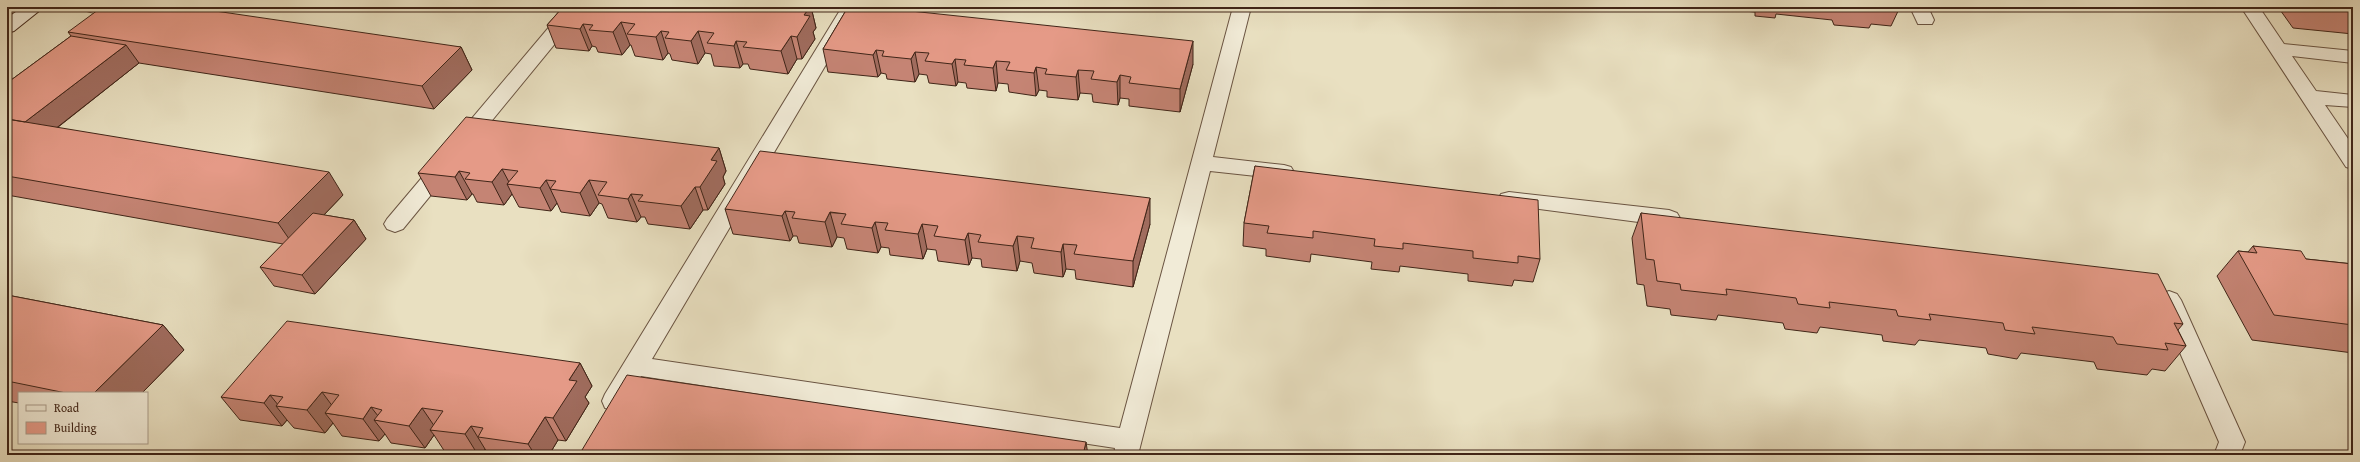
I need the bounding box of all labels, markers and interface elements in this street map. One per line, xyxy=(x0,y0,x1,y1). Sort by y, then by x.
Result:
legend xyxy=(18,392,148,444)
text: Road xyxy=(54,399,80,416)
text: Building xyxy=(54,419,97,436)

